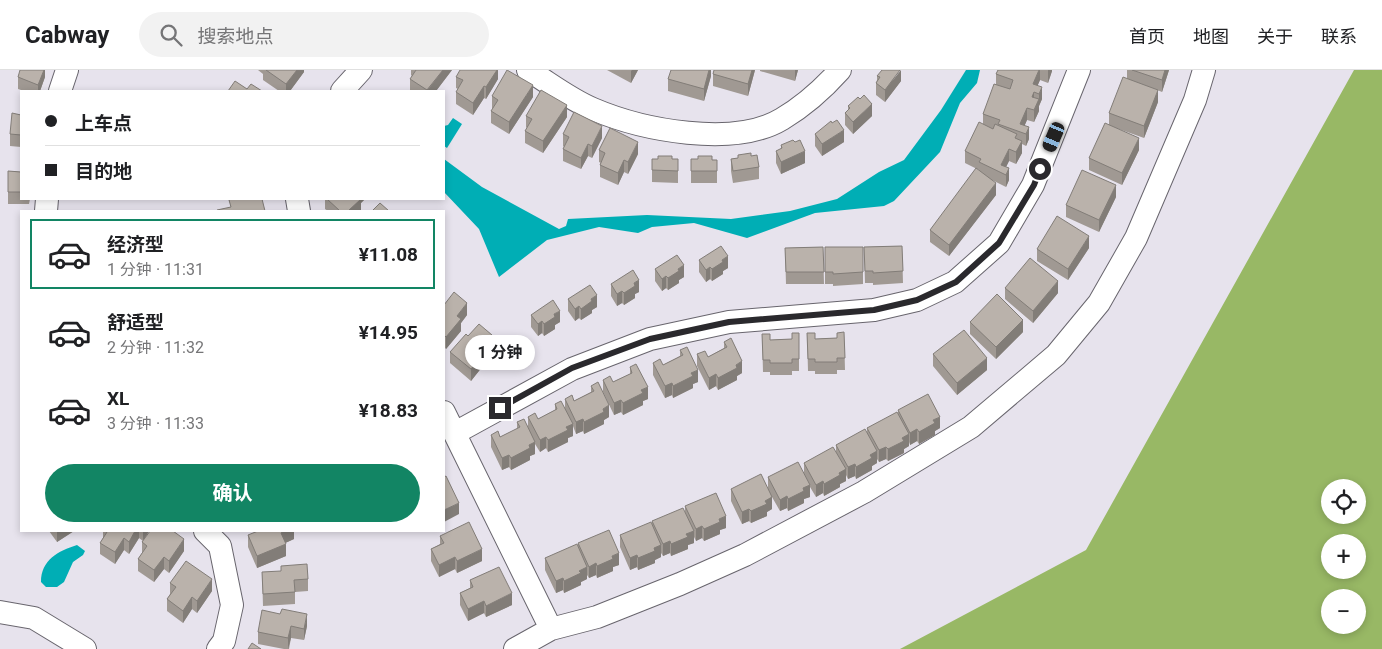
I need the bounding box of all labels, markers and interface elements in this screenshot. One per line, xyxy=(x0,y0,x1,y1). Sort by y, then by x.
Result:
search box xyxy=(139,12,489,57)
text: Cabway xyxy=(25,21,109,49)
icon: search xyxy=(157,21,185,49)
text: 搜索地点 xyxy=(197,25,273,48)
text: 首页 xyxy=(1129,26,1165,47)
text: 地图 xyxy=(1193,26,1229,47)
text: 关于 xyxy=(1257,26,1293,47)
text: 联系 xyxy=(1321,26,1357,47)
text: 上车点 xyxy=(75,112,132,135)
car xyxy=(1041,120,1066,154)
route start xyxy=(1029,158,1051,180)
text: 目的地 xyxy=(75,160,132,183)
icon: car xyxy=(47,232,92,277)
text: 经济型 xyxy=(107,233,164,256)
text: ¥11.08 xyxy=(359,243,418,266)
text: 1 分钟 · 11:31 xyxy=(107,260,204,279)
icon: car xyxy=(47,310,92,355)
text: 舒适型 xyxy=(107,311,164,334)
text: ¥14.95 xyxy=(359,321,418,344)
callout: 1 分钟 xyxy=(465,336,535,370)
text: 2 分钟 · 11:32 xyxy=(107,338,204,357)
text: 1 分钟 xyxy=(477,343,523,362)
text: XL xyxy=(107,387,129,410)
icon: car xyxy=(47,388,92,433)
route end xyxy=(489,397,511,419)
text: ¥18.83 xyxy=(359,399,418,422)
text: 3 分钟 · 11:33 xyxy=(107,414,204,433)
button: 确认 xyxy=(45,464,420,522)
map controls xyxy=(1321,479,1366,634)
button: locate xyxy=(1321,479,1366,524)
button: + xyxy=(1321,534,1366,579)
button: − xyxy=(1321,589,1366,634)

